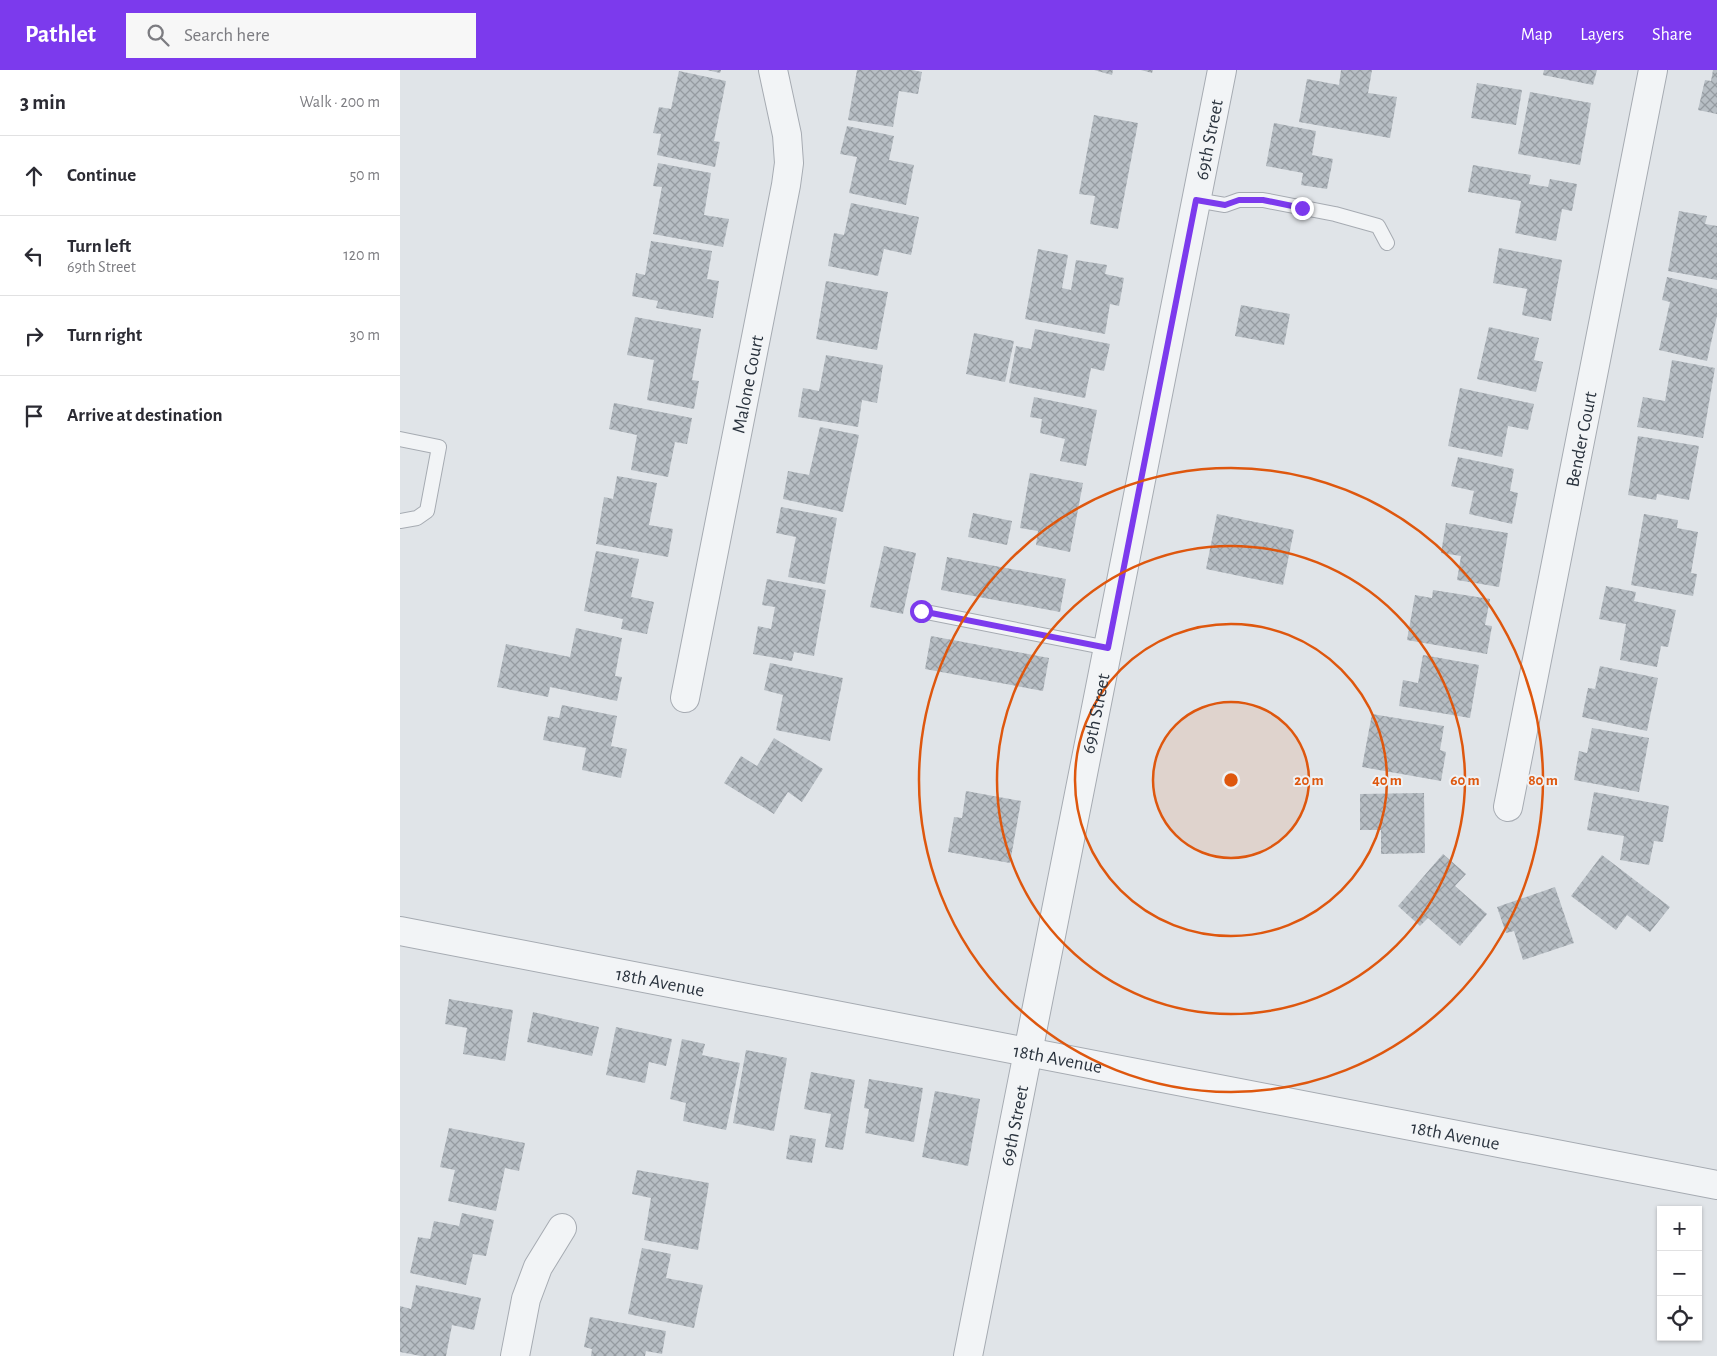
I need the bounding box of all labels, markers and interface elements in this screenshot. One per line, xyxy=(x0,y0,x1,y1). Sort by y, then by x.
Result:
search box xyxy=(126,13,476,58)
icon: search xyxy=(144,21,172,49)
text: Pathlet xyxy=(25,23,96,47)
text: Search here xyxy=(184,26,270,45)
text: Map xyxy=(1521,26,1552,44)
text: Layers xyxy=(1580,26,1624,44)
text: Share xyxy=(1652,26,1692,44)
text: 3 min xyxy=(20,92,66,113)
text: Walk · 200 m xyxy=(299,94,380,110)
street label: 69th Street xyxy=(1193,98,1227,182)
icon: ahead xyxy=(20,162,48,190)
text: Continue xyxy=(67,166,136,185)
text: 50 m xyxy=(349,167,380,183)
route end xyxy=(1291,197,1314,220)
text: Turn left xyxy=(67,237,131,256)
icon: left xyxy=(20,242,48,270)
text: 120 m xyxy=(343,247,380,263)
text: 69th Street xyxy=(67,259,136,275)
icon: right xyxy=(20,322,48,350)
text: Turn right xyxy=(67,326,142,345)
text: 30 m xyxy=(350,327,380,343)
street label: Malone Court xyxy=(729,334,767,435)
street label: Bender Court xyxy=(1563,390,1601,489)
icon: arrive xyxy=(20,402,48,430)
text: Arrive at destination xyxy=(67,406,223,425)
route start xyxy=(910,600,933,623)
street label: 69th Street xyxy=(1079,672,1114,756)
centre of rings xyxy=(1222,771,1240,789)
text: 20 m xyxy=(1294,773,1324,788)
text: 40 m xyxy=(1372,773,1402,788)
text: 60 m xyxy=(1450,773,1480,788)
text: 80 m xyxy=(1528,773,1558,788)
street label: 18th Avenue xyxy=(614,965,706,1001)
street label: 18th Avenue xyxy=(1012,1041,1104,1077)
street label: 69th Street xyxy=(998,1084,1032,1168)
street label: 18th Avenue xyxy=(1409,1118,1501,1154)
map controls xyxy=(1657,1206,1702,1341)
button: + xyxy=(1657,1206,1702,1251)
button: − xyxy=(1657,1251,1702,1296)
button: locate xyxy=(1657,1296,1702,1341)

